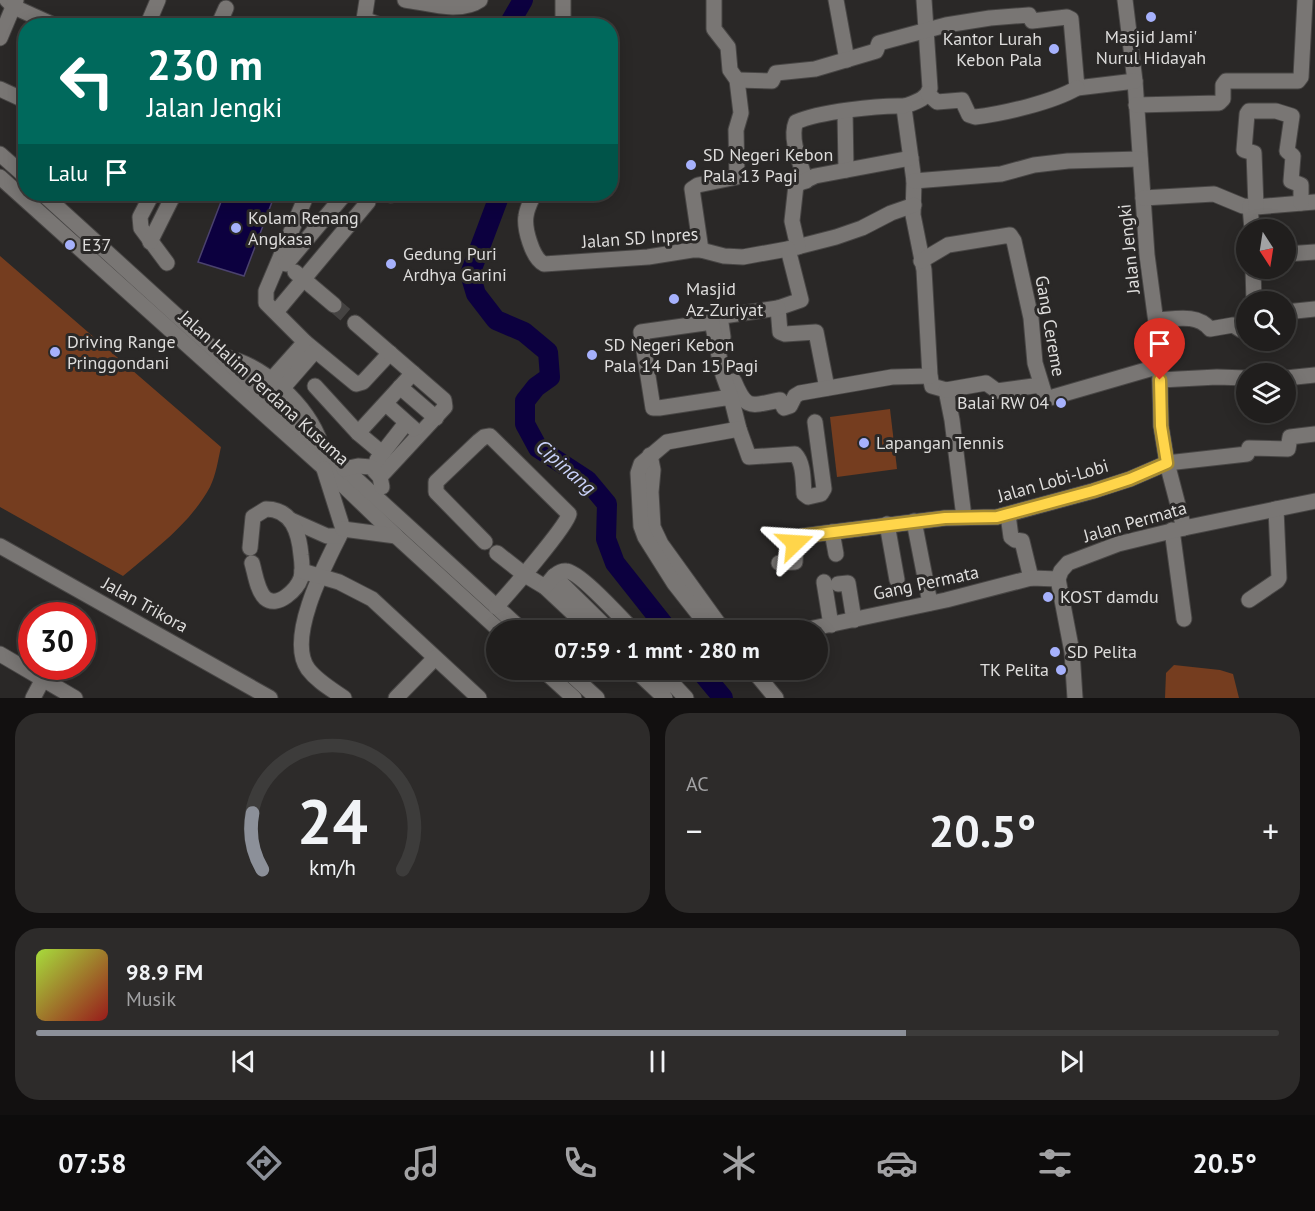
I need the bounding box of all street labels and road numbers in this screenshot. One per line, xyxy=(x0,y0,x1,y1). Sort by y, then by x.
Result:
street label: Jalan Jengki xyxy=(1112,203,1145,296)
street label: Jalan SD Inpres xyxy=(580,222,699,253)
street label: Gang Cereme xyxy=(1030,274,1071,378)
street label: Jalan Halim Perdana Kusuma xyxy=(174,304,354,470)
street label: Jalan Lobi-Lobi xyxy=(994,454,1111,508)
street label: Jalan Permata xyxy=(1080,496,1189,547)
street label: Gang Permata xyxy=(871,560,981,605)
street label: Jalan Trikora xyxy=(97,571,192,638)

